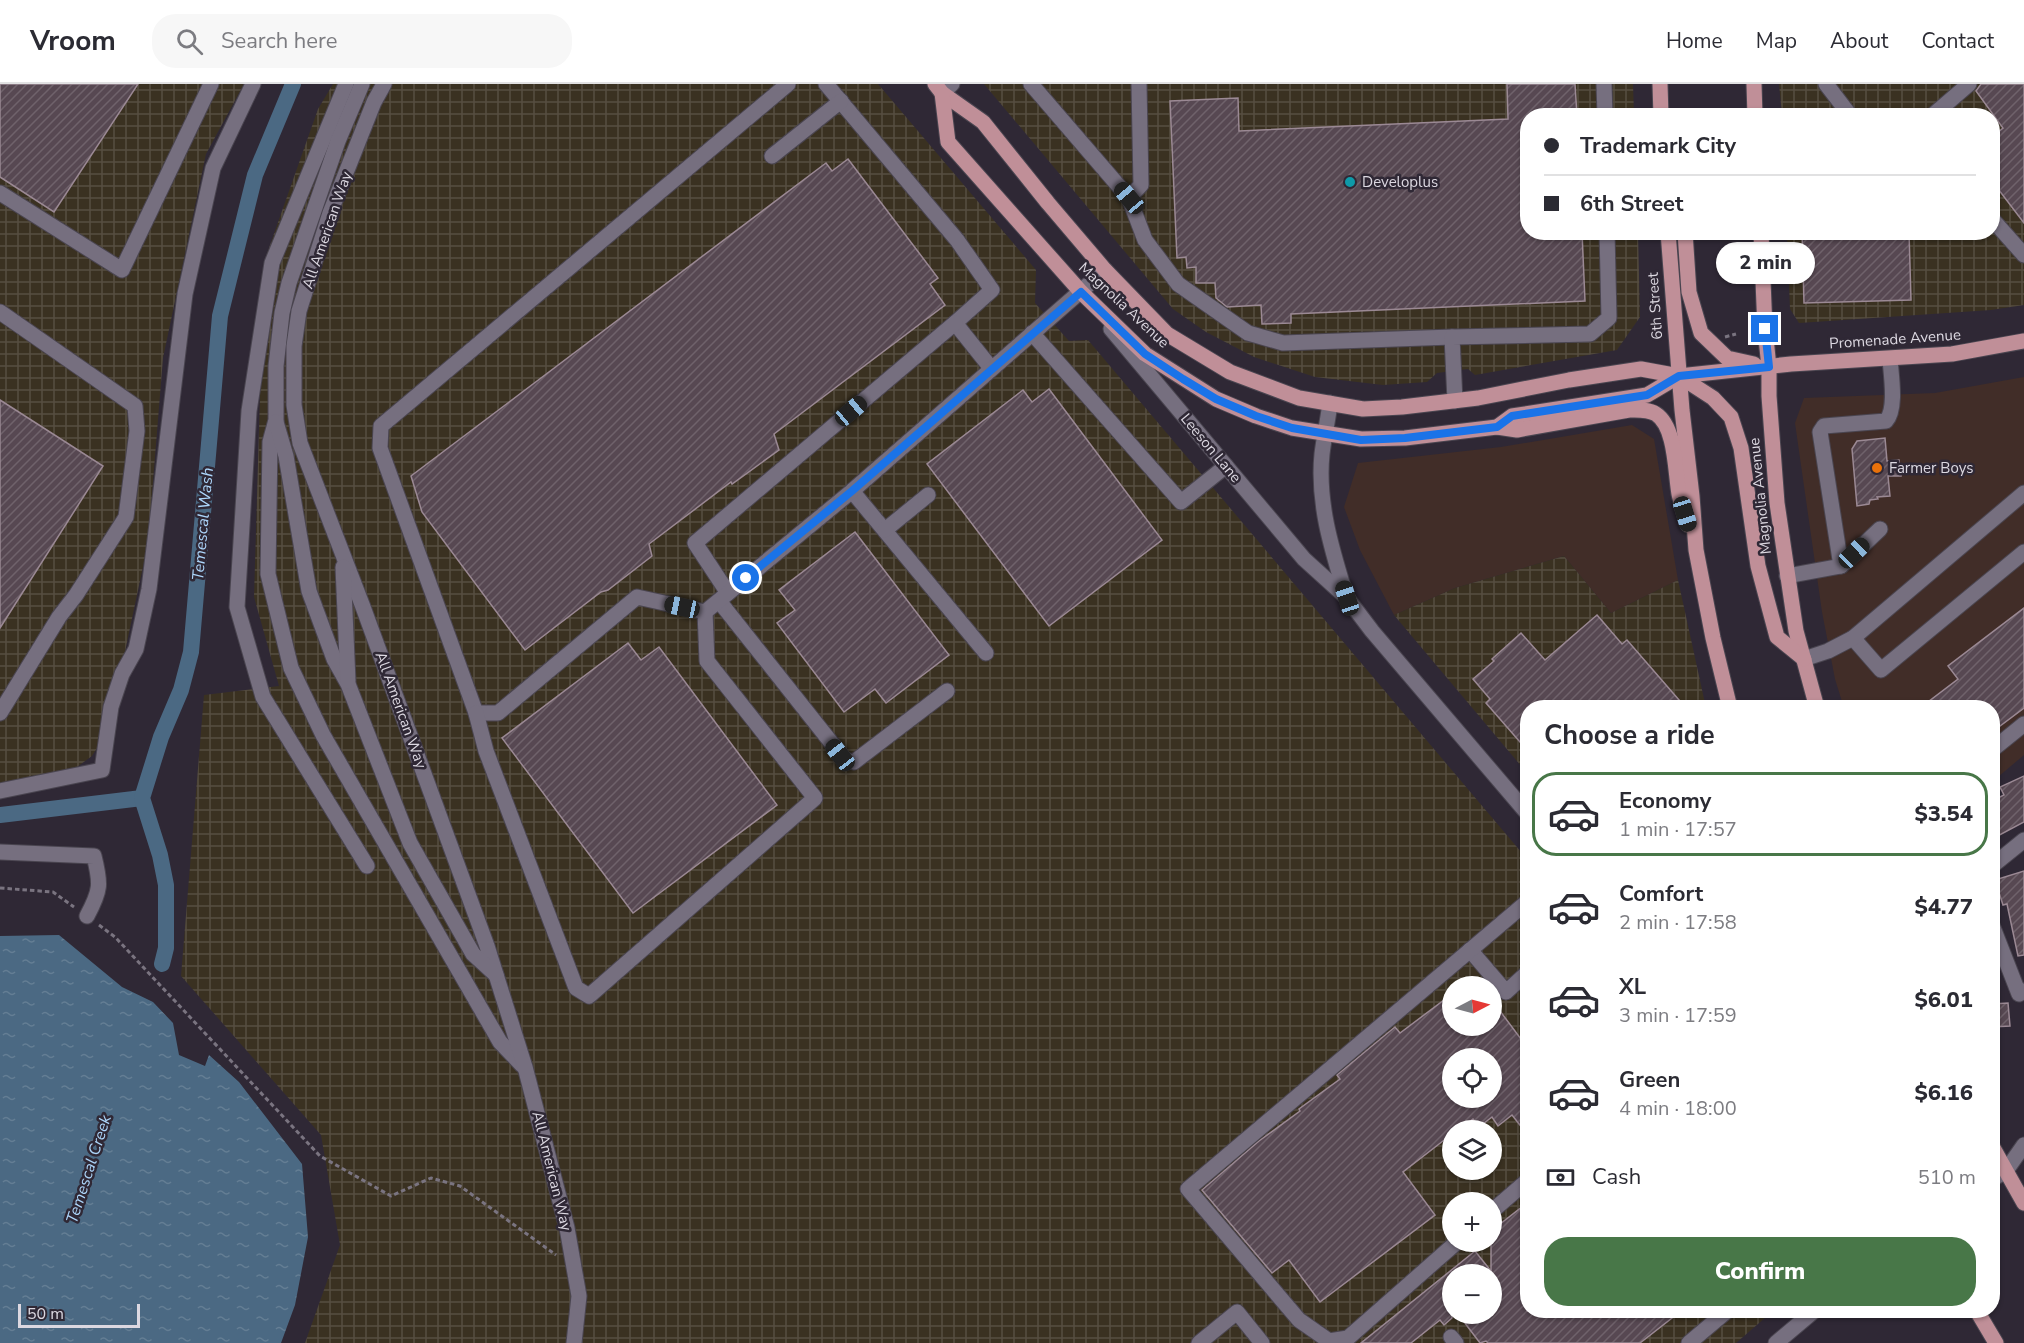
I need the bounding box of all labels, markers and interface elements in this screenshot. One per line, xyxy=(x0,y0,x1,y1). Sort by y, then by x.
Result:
search box xyxy=(152,14,572,68)
text: Vroom xyxy=(30,22,116,60)
icon: search xyxy=(173,25,206,58)
text: Search here xyxy=(221,26,338,56)
text: Home xyxy=(1666,27,1723,55)
text: Map xyxy=(1756,27,1797,55)
text: About xyxy=(1830,27,1888,55)
text: Contact xyxy=(1921,27,1994,55)
text: Trademark City xyxy=(1580,131,1736,161)
street label: All American Way xyxy=(298,168,357,291)
place label: Developlus xyxy=(1362,172,1438,192)
marker: Developlus xyxy=(1343,175,1357,189)
car xyxy=(1111,178,1147,218)
text: 6th Street xyxy=(1580,189,1683,219)
callout: 2 min xyxy=(1716,242,1814,284)
text: 2 min xyxy=(1739,249,1792,276)
street label: Magnolia Avenue xyxy=(1074,258,1174,352)
street label: 6th Street xyxy=(1643,271,1667,340)
route end xyxy=(1751,315,1778,342)
street label: Promenade Avenue xyxy=(1829,324,1961,354)
car xyxy=(831,393,871,429)
street label: Leeson Lane xyxy=(1176,409,1246,487)
street label: Magnolia Avenue xyxy=(1744,437,1776,555)
place label: Farmer Boys xyxy=(1889,458,1973,478)
marker: Farmer Boys xyxy=(1870,461,1884,475)
water label: Temescal Wash xyxy=(187,467,219,582)
car xyxy=(1671,494,1699,534)
car xyxy=(1835,534,1873,572)
route start xyxy=(732,564,759,591)
car xyxy=(1333,578,1361,618)
car xyxy=(663,594,701,620)
street label: All American Way xyxy=(371,649,431,771)
text: Choose a ride xyxy=(1544,717,1715,754)
car xyxy=(822,735,858,775)
text: Economy xyxy=(1619,786,1711,816)
icon: car xyxy=(1547,787,1601,841)
text: $3.54 xyxy=(1914,799,1973,829)
text: 1 min · 17:57 xyxy=(1619,816,1737,843)
text: Comfort xyxy=(1619,879,1703,909)
icon: car xyxy=(1547,880,1601,934)
text: $4.77 xyxy=(1914,892,1973,922)
text: 2 min · 17:58 xyxy=(1619,909,1737,936)
text: XL xyxy=(1619,972,1646,1002)
icon: car xyxy=(1547,973,1601,1027)
north arrow xyxy=(1442,976,1502,1036)
map controls xyxy=(1442,976,1502,1324)
text: $6.01 xyxy=(1914,985,1973,1015)
text: 3 min · 17:59 xyxy=(1619,1002,1737,1029)
button: locate xyxy=(1442,1048,1502,1108)
text: Green xyxy=(1619,1065,1680,1095)
icon: car xyxy=(1547,1066,1601,1120)
text: $6.16 xyxy=(1914,1078,1973,1108)
text: 4 min · 18:00 xyxy=(1619,1095,1737,1122)
street label: All American Way xyxy=(527,1109,577,1233)
water label: Temescal Creek xyxy=(61,1111,117,1226)
button: layers xyxy=(1442,1120,1502,1180)
icon: cash xyxy=(1544,1161,1577,1194)
text: Cash xyxy=(1592,1162,1641,1192)
text: 510 m xyxy=(1918,1164,1976,1191)
button: + xyxy=(1442,1192,1502,1252)
button: Confirm xyxy=(1544,1237,1976,1306)
button: − xyxy=(1442,1264,1502,1324)
scale bar xyxy=(18,1301,140,1328)
text: 50 m xyxy=(27,1303,64,1325)

